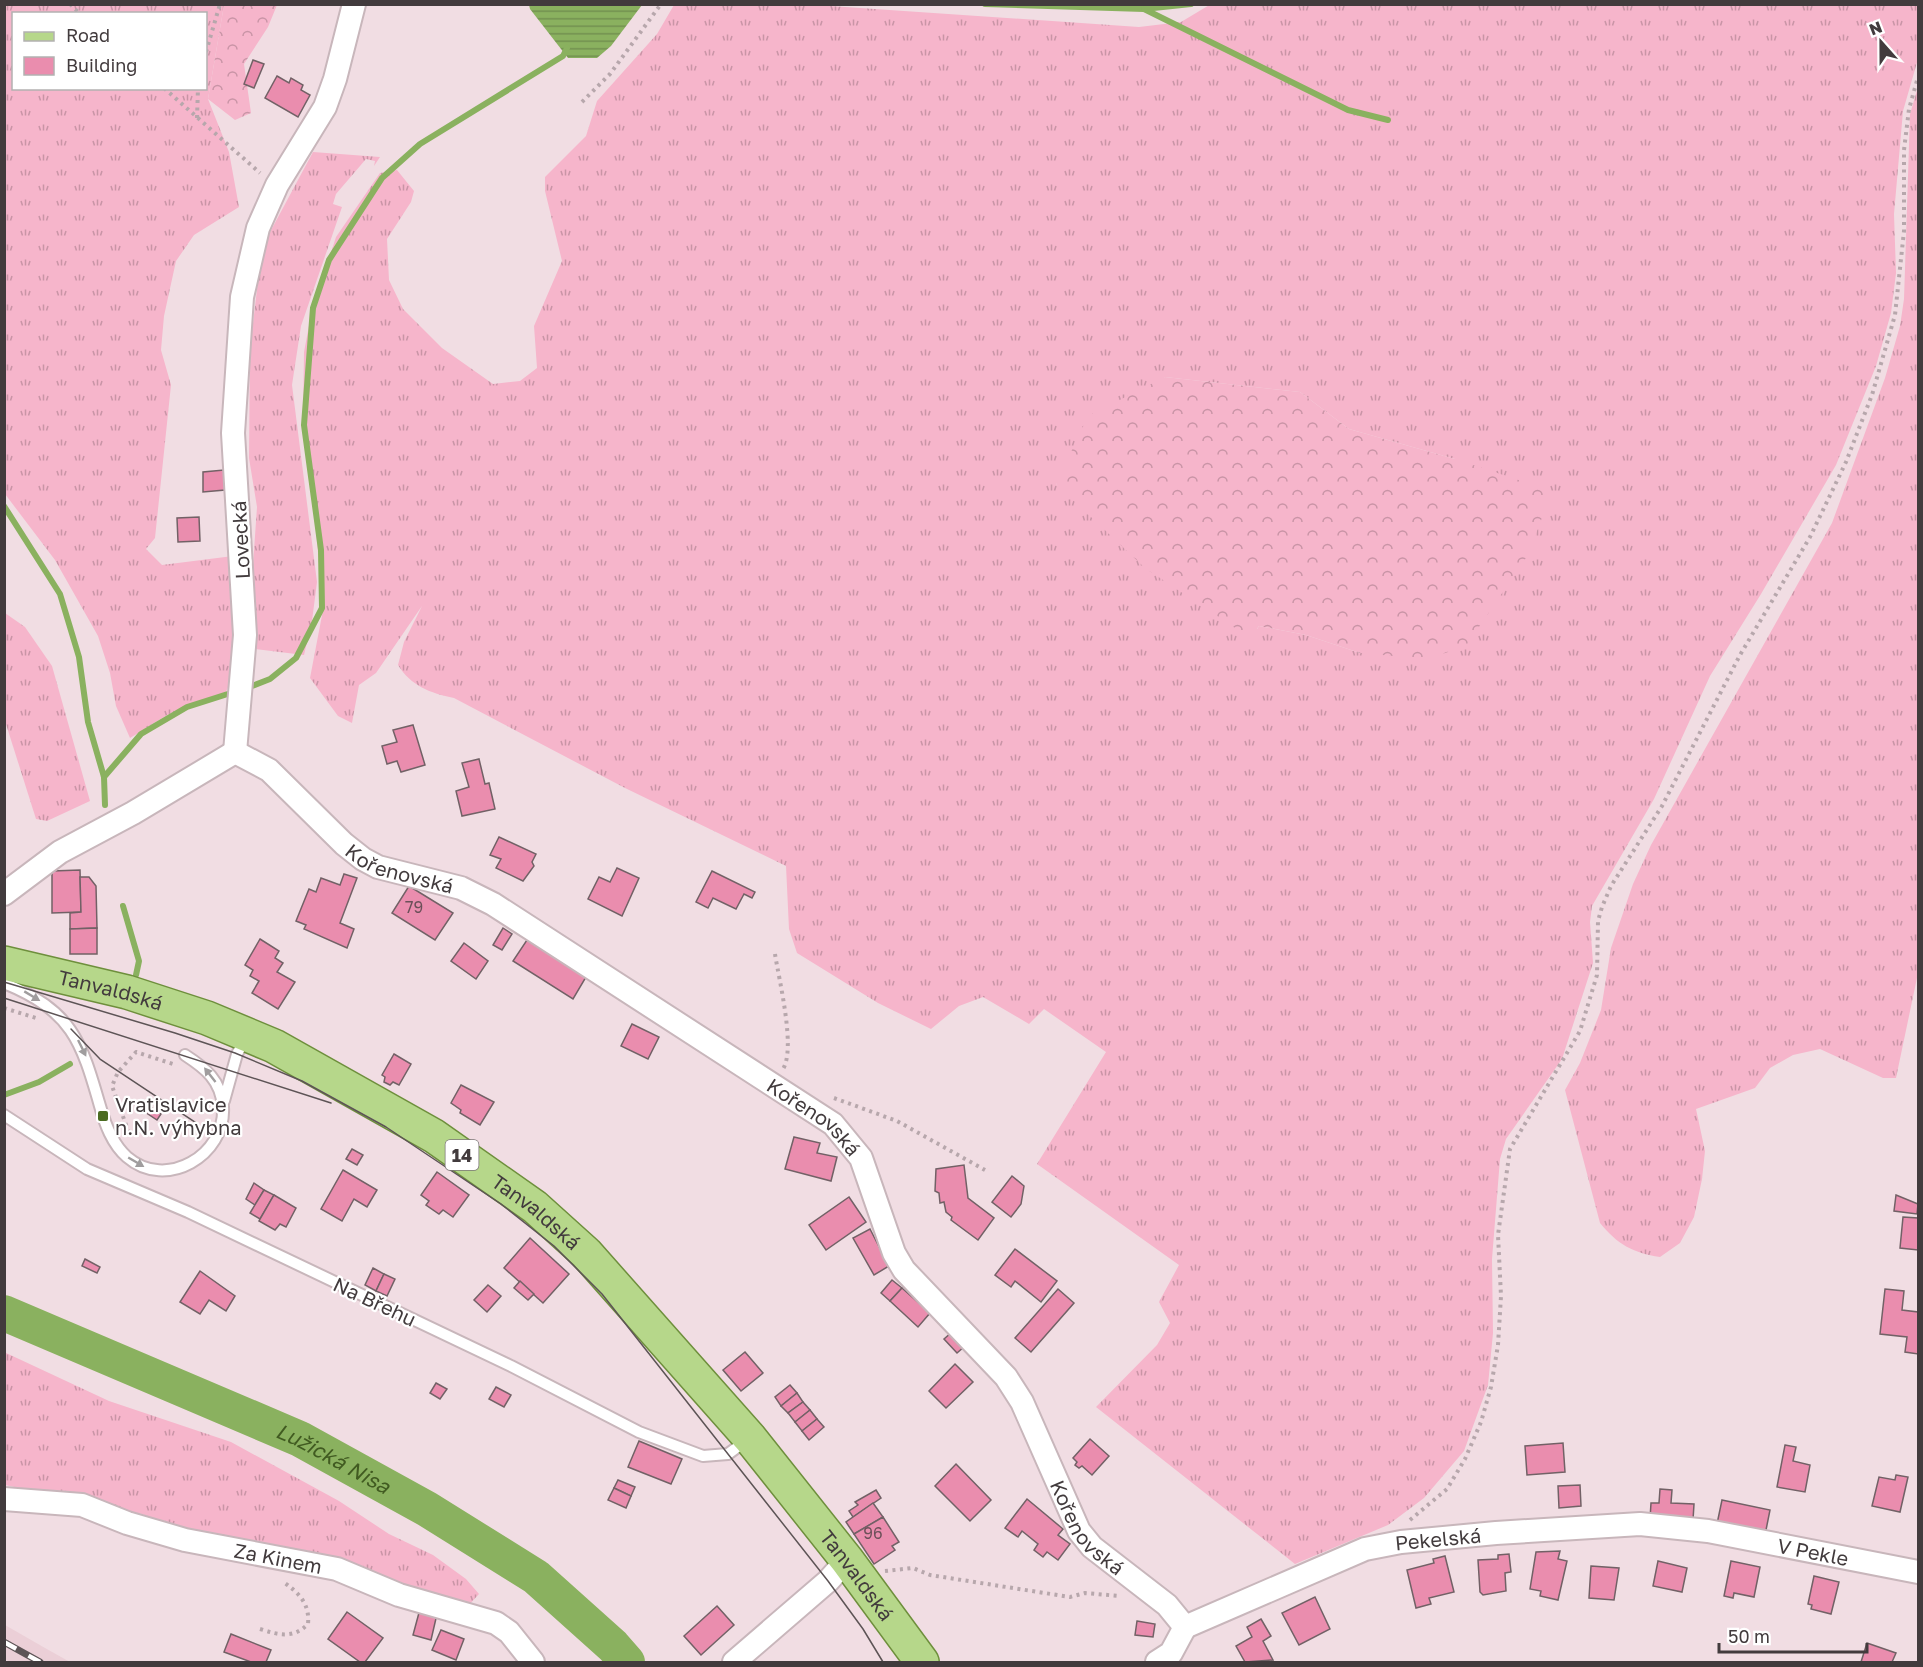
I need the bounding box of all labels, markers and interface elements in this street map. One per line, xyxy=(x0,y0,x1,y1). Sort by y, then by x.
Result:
legend xyxy=(12,12,207,90)
north arrow xyxy=(1851,12,1911,72)
text: N xyxy=(1866,16,1885,40)
text: Road xyxy=(66,24,110,46)
text: Building xyxy=(66,54,137,76)
street label: Lovecká xyxy=(226,500,254,580)
street label: Kořenovská xyxy=(341,838,456,898)
house number: 79 xyxy=(405,897,423,917)
street label: Tanvaldská xyxy=(56,964,166,1015)
one-way arrow xyxy=(24,991,41,1001)
one-way arrow xyxy=(77,1040,86,1057)
one-way arrow xyxy=(204,1067,216,1083)
street label: Kořenovská xyxy=(763,1073,866,1160)
place label: Vratislavice n.N. výhybna xyxy=(115,1092,242,1139)
marker: Vratislavice n.N. výhybna xyxy=(96,1109,110,1123)
road number: 14 xyxy=(446,1140,478,1170)
one-way arrow xyxy=(128,1157,145,1167)
street label: Tanvaldská xyxy=(487,1169,586,1254)
street label: Na Břehu xyxy=(330,1271,420,1331)
water label: Lužická Nisa xyxy=(272,1417,396,1500)
street label: Kořenovská xyxy=(1046,1476,1129,1579)
street label: Pekelská xyxy=(1394,1522,1482,1555)
house number: 96 xyxy=(863,1523,883,1543)
street label: Tanvaldská xyxy=(815,1525,899,1625)
street label: V Pekle xyxy=(1775,1533,1851,1570)
street label: Za Kinem xyxy=(232,1538,324,1578)
scale bar xyxy=(1719,1616,1868,1654)
text: 50 m xyxy=(1728,1625,1770,1647)

